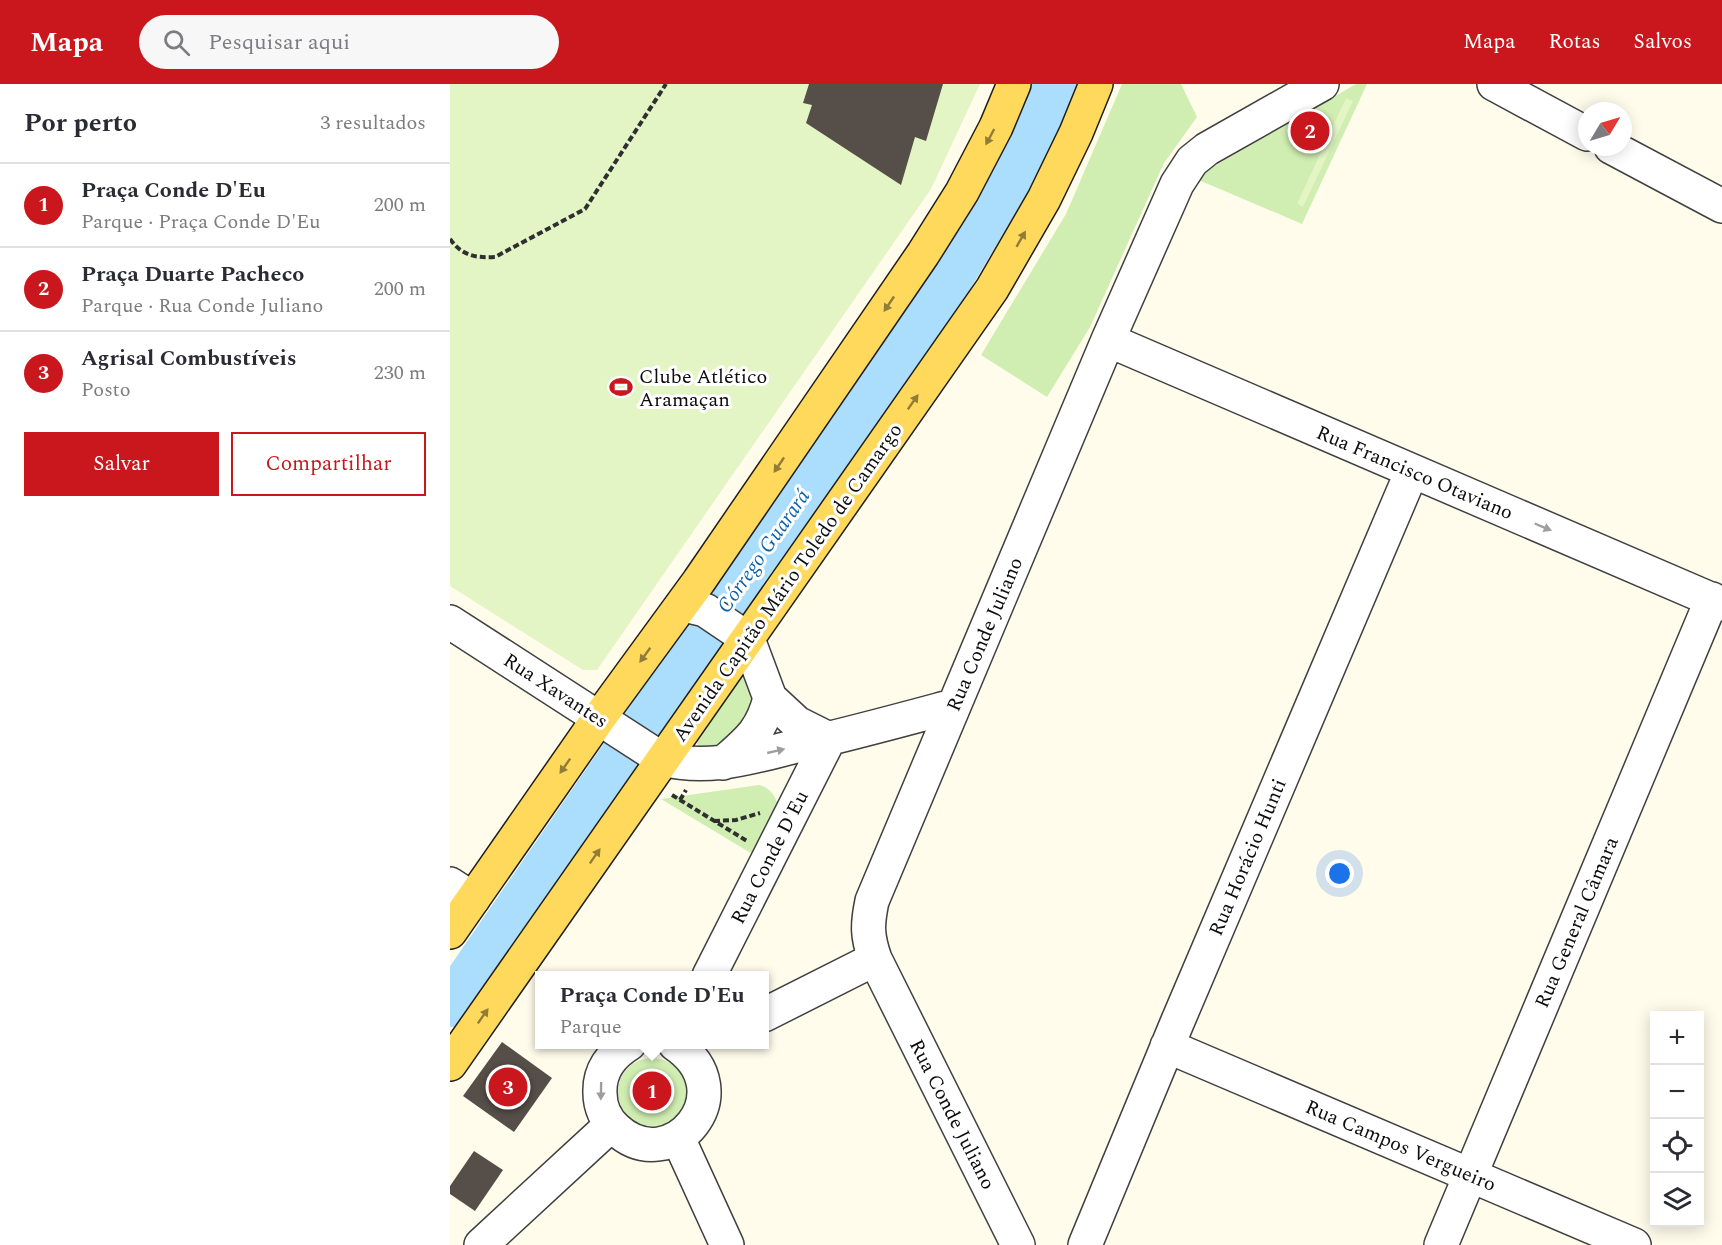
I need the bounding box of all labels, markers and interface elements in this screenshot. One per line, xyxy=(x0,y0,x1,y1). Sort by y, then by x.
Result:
search box xyxy=(139,15,559,69)
text: Mapa xyxy=(30,21,103,64)
icon: search xyxy=(160,26,193,59)
text: Pesquisar aqui xyxy=(208,26,350,59)
text: Mapa xyxy=(1463,26,1516,58)
text: Rotas xyxy=(1549,26,1601,58)
text: Salvos xyxy=(1634,26,1692,58)
north arrow xyxy=(1578,102,1632,156)
text: Por perto xyxy=(24,103,137,143)
text: 3 resultados xyxy=(320,108,426,138)
pin: 2 xyxy=(1290,108,1330,154)
one-way arrow xyxy=(986,129,995,146)
text: Praça Conde D'Eu xyxy=(81,174,266,207)
text: 1 xyxy=(38,190,49,220)
text: 200 m xyxy=(374,190,426,220)
text: Parque · Praça Conde D'Eu xyxy=(81,207,321,237)
one-way arrow xyxy=(1015,231,1026,247)
text: Praça Duarte Pacheco xyxy=(81,258,304,291)
text: 2 xyxy=(38,274,49,304)
text: 200 m xyxy=(374,274,426,304)
text: Parque · Rua Conde Juliano xyxy=(81,291,323,321)
one-way arrow xyxy=(883,295,895,311)
text: Agrisal Combustíveis xyxy=(81,342,297,375)
text: 3 xyxy=(38,358,49,388)
text: 230 m xyxy=(374,358,426,388)
place label: Clube Atlético Aramaçan xyxy=(639,362,767,415)
sports icon: Clube Atlético Aramaçan xyxy=(608,374,634,400)
text: Posto xyxy=(81,375,130,405)
one-way arrow xyxy=(907,394,918,410)
street label: Avenida Capitão Mário Toledo de Camargo xyxy=(666,417,910,748)
street label: Rua Francisco Otaviano xyxy=(1311,418,1518,528)
button: Salvar xyxy=(24,432,219,496)
button: Compartilhar xyxy=(231,432,426,496)
one-way arrow xyxy=(773,456,785,472)
water label: Córrego Guarará xyxy=(709,483,819,620)
one-way arrow xyxy=(1534,522,1552,532)
street label: Rua Conde Juliano xyxy=(939,552,1031,716)
street label: Rua Xavantes xyxy=(497,646,614,736)
one-way arrow xyxy=(639,647,651,663)
one-way arrow xyxy=(766,746,785,756)
one-way arrow xyxy=(559,757,571,773)
street label: Rua Horácio Hunti xyxy=(1201,774,1295,941)
street label: Rua Conde D'Eu xyxy=(723,785,817,930)
street label: Rua General Câmara xyxy=(1527,832,1627,1013)
one-way arrow xyxy=(589,848,600,864)
your location xyxy=(1325,859,1354,888)
popup xyxy=(535,971,769,1049)
text: Praça Conde D'Eu xyxy=(560,979,744,1012)
one-way arrow xyxy=(477,1008,488,1024)
map controls xyxy=(1650,1011,1704,1227)
button: + xyxy=(1650,1011,1704,1065)
text: Parque xyxy=(560,1012,622,1042)
street label: Rua Conde Juliano xyxy=(901,1034,1003,1195)
pin: 3 xyxy=(488,1064,528,1110)
button: − xyxy=(1650,1065,1704,1119)
pin: 1 xyxy=(632,1068,672,1114)
one-way arrow xyxy=(596,1082,605,1101)
street label: Rua Campos Vergueiro xyxy=(1300,1092,1501,1200)
button: locate xyxy=(1650,1119,1704,1173)
button: layers xyxy=(1650,1173,1704,1227)

